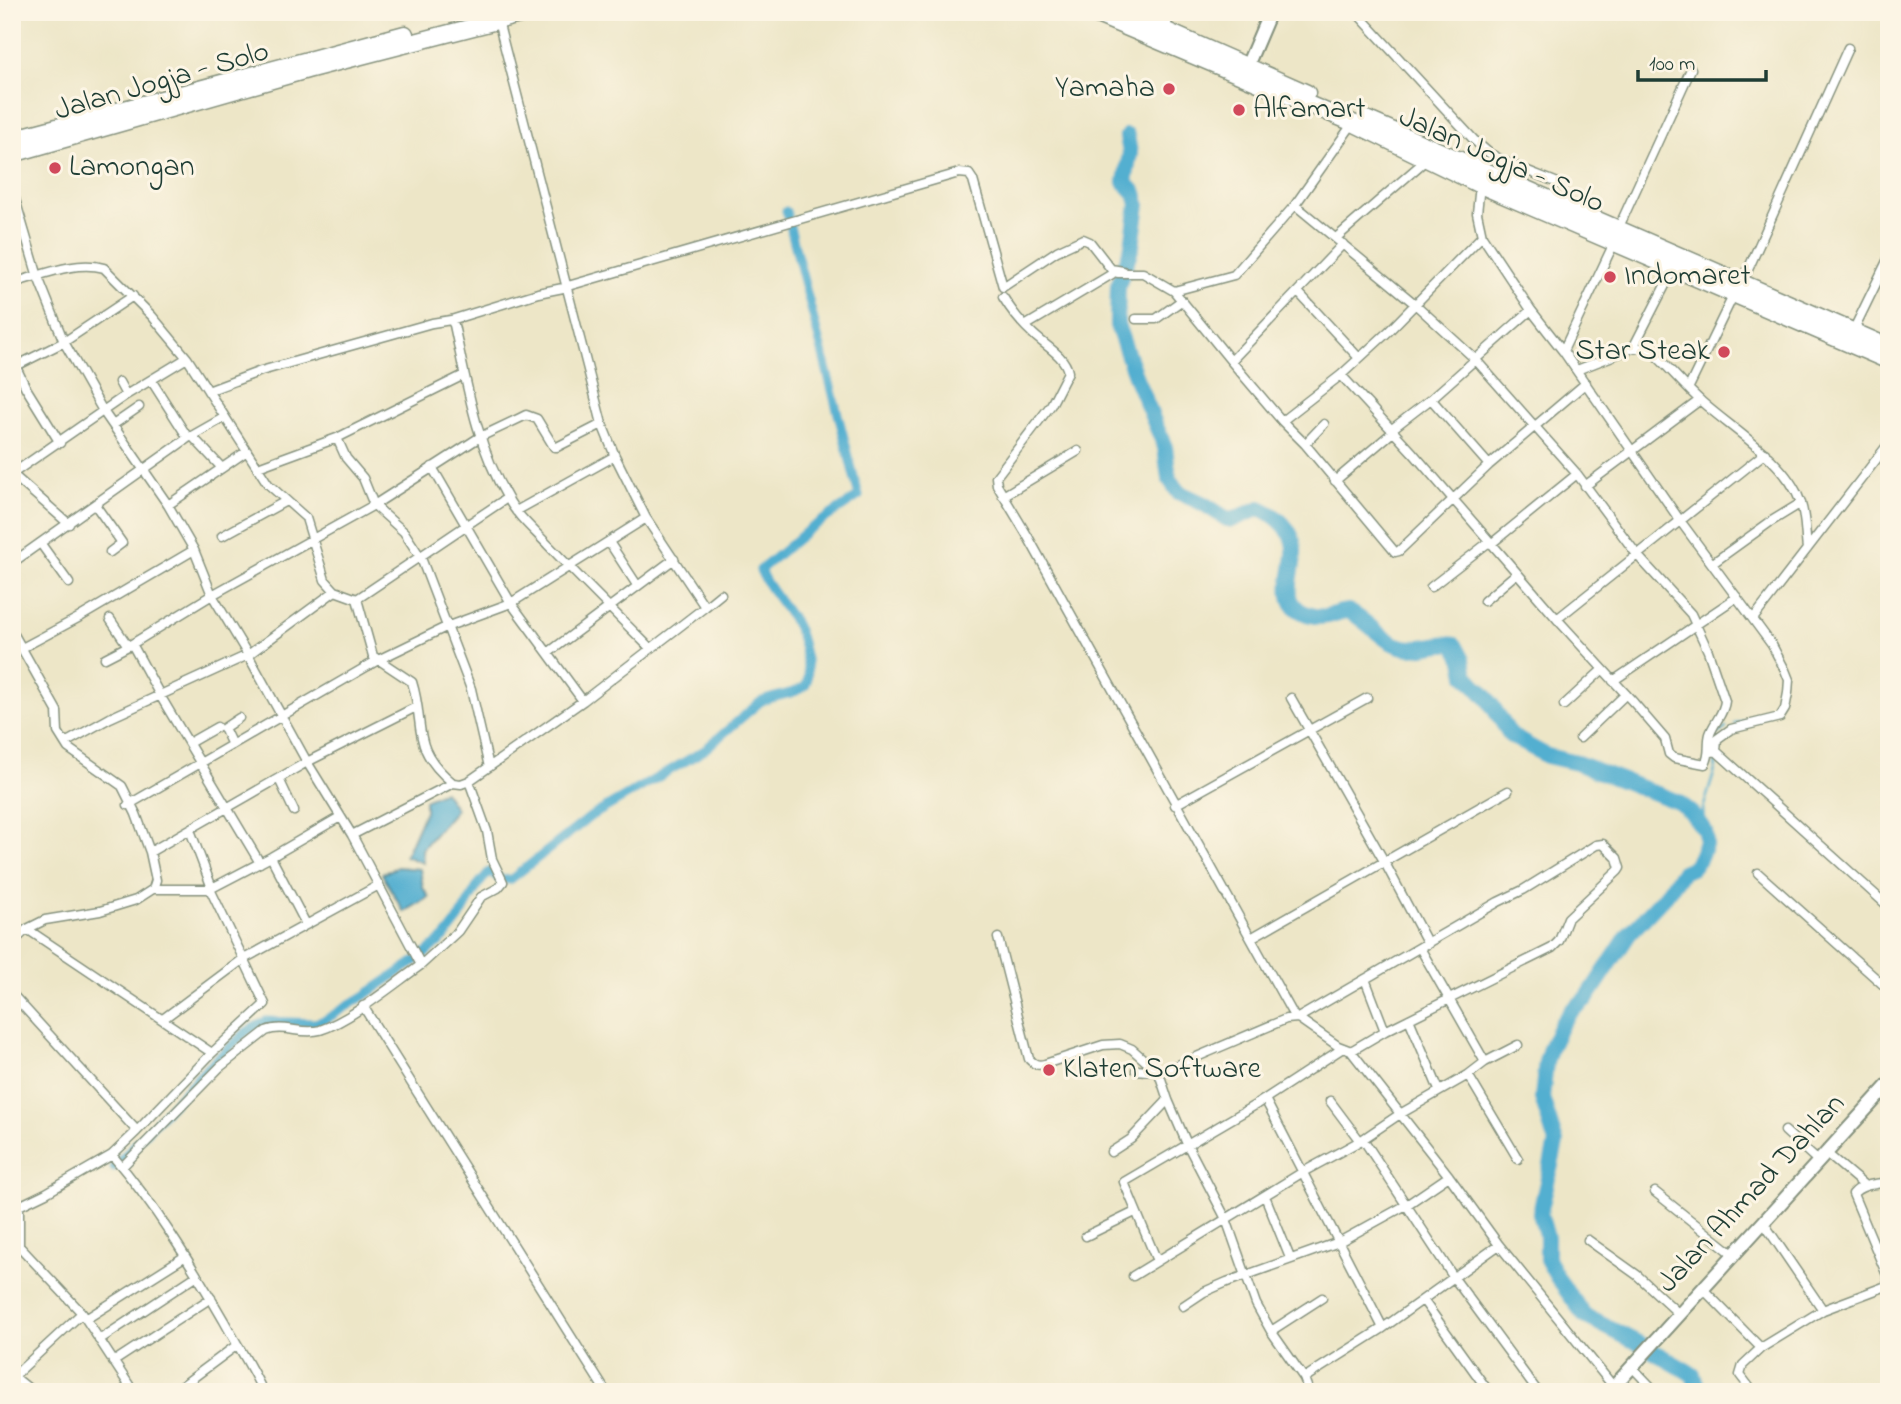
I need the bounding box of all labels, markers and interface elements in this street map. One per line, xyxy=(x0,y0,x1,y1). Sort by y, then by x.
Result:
street label: Jalan Jogja - Solo xyxy=(50,30,274,134)
scale bar xyxy=(1638,38,1766,82)
text: 100 m xyxy=(1649,50,1695,80)
place label: Yamaha xyxy=(1055,67,1155,111)
marker: Yamaha xyxy=(1161,81,1177,97)
place label: Alfamart xyxy=(1253,88,1366,132)
street label: Jalan Jogja - Solo xyxy=(1391,96,1611,226)
marker: Alfamart xyxy=(1231,102,1247,118)
place label: Lamongan xyxy=(69,146,194,190)
marker: Lamongan xyxy=(47,160,63,176)
place label: Indomaret xyxy=(1624,255,1751,299)
marker: Indomaret xyxy=(1602,269,1618,285)
place label: Star Steak xyxy=(1576,330,1711,374)
marker: Star Steak xyxy=(1716,344,1732,360)
place label: Klaten Software xyxy=(1063,1048,1261,1092)
marker: Klaten Software xyxy=(1041,1062,1057,1078)
street label: Jalan Ahmad Dahlan xyxy=(1647,1084,1857,1304)

